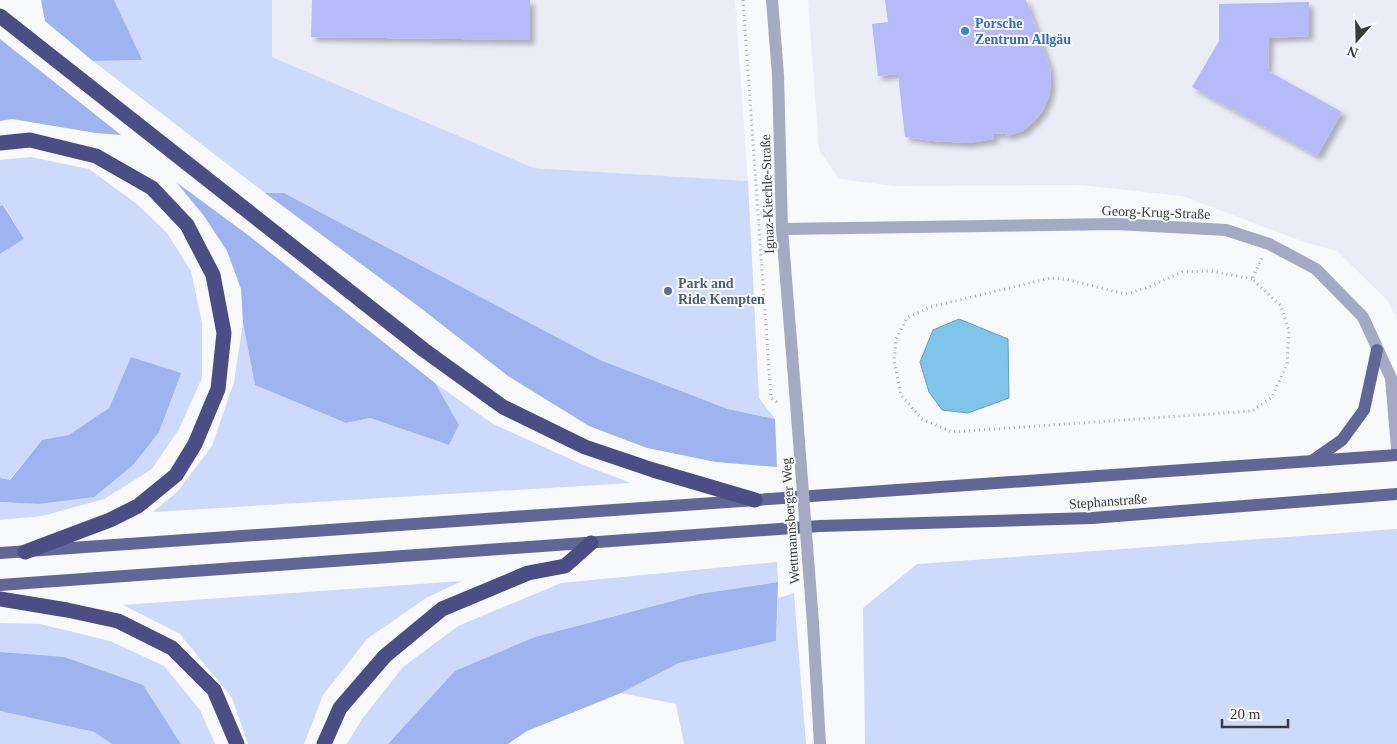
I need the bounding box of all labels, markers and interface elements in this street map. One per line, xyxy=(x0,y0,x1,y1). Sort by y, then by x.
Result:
north arrow xyxy=(1332,15,1382,65)
place label: Porsche Zentrum Allgäu xyxy=(975,16,1071,47)
marker: Porsche Zentrum Allgäu xyxy=(959,25,971,37)
text: N xyxy=(1345,43,1360,61)
street label: Ignaz-Kiechle-Straße xyxy=(758,134,777,254)
street label: Georg-Krug-Straße xyxy=(1101,203,1211,222)
place label: Park and Ride Kempten xyxy=(678,276,765,307)
marker: Park and Ride Kempten xyxy=(662,285,674,297)
street label: Wettmannsberger Weg xyxy=(779,457,802,585)
street label: Stephanstraße xyxy=(1068,491,1148,512)
scale bar xyxy=(1222,696,1288,728)
text: 20 m xyxy=(1230,706,1261,722)

